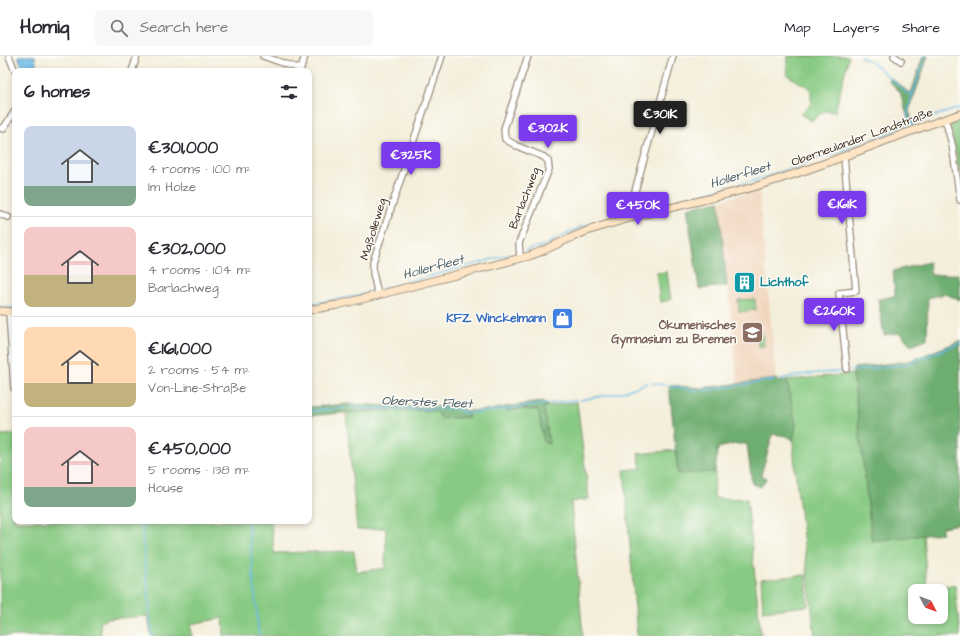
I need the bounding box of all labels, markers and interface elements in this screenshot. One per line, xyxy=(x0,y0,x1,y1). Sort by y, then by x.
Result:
search box xyxy=(94,10,374,46)
text: Homiq xyxy=(20,14,70,41)
icon: search xyxy=(108,17,130,39)
text: Search here xyxy=(140,17,228,38)
text: Map xyxy=(784,18,811,38)
text: Layers xyxy=(833,18,880,38)
text: Share xyxy=(902,18,940,38)
text: 6 homes xyxy=(24,80,90,104)
icon: filters xyxy=(278,81,300,103)
pin: €301K xyxy=(632,101,688,135)
street label: Oberneulander Landstraße xyxy=(789,104,936,171)
text: €301K xyxy=(643,105,677,123)
pin: €302K xyxy=(520,115,576,149)
text: €302K xyxy=(528,119,568,137)
text: €301,000 xyxy=(148,136,218,160)
icon: home xyxy=(56,142,104,190)
pin: €325K xyxy=(383,142,439,176)
text: €325K xyxy=(390,146,432,164)
water label: Hollerfleet xyxy=(708,157,775,193)
text: 4 rooms · 100 m² xyxy=(148,160,251,178)
street label: Barlachweg xyxy=(505,165,545,232)
text: Im Holze xyxy=(148,178,196,196)
pin: €161K xyxy=(814,191,870,225)
pin: €450K xyxy=(610,192,666,226)
text: €161K xyxy=(827,195,857,213)
street label: Maßolleweg xyxy=(356,196,392,263)
text: €450K xyxy=(616,196,660,214)
text: €302,000 xyxy=(148,237,226,261)
icon: home xyxy=(56,243,104,291)
water label: Hollerfleet xyxy=(401,250,467,284)
text: 4 rooms · 104 m² xyxy=(148,261,252,279)
building icon: Lichthof xyxy=(731,269,757,295)
place label: Lichthof xyxy=(760,274,809,291)
text: Barlachweg xyxy=(148,279,219,297)
pin: €260K xyxy=(806,298,862,332)
text: €260K xyxy=(813,302,855,320)
shop icon: KFZ Winckelmann xyxy=(549,305,575,331)
place label: KFZ Winckelmann xyxy=(446,310,546,327)
place label: Ökumenisches Gymnasium zu Bremen xyxy=(611,317,736,349)
school or university icon: Ökumenisches Gymnasium zu Bremen xyxy=(739,319,765,345)
text: €161,000 xyxy=(148,337,212,361)
icon: home xyxy=(56,343,104,391)
text: 2 rooms · 54 m² xyxy=(148,361,250,379)
text: Von-Line-Straße xyxy=(148,379,246,397)
water label: Oberstes Fleet xyxy=(381,391,475,413)
text: €450,000 xyxy=(148,437,231,461)
icon: home xyxy=(56,443,104,491)
text: 5 rooms · 138 m² xyxy=(148,461,250,479)
text: House xyxy=(148,479,183,497)
north arrow xyxy=(908,584,948,624)
map controls xyxy=(908,584,948,624)

